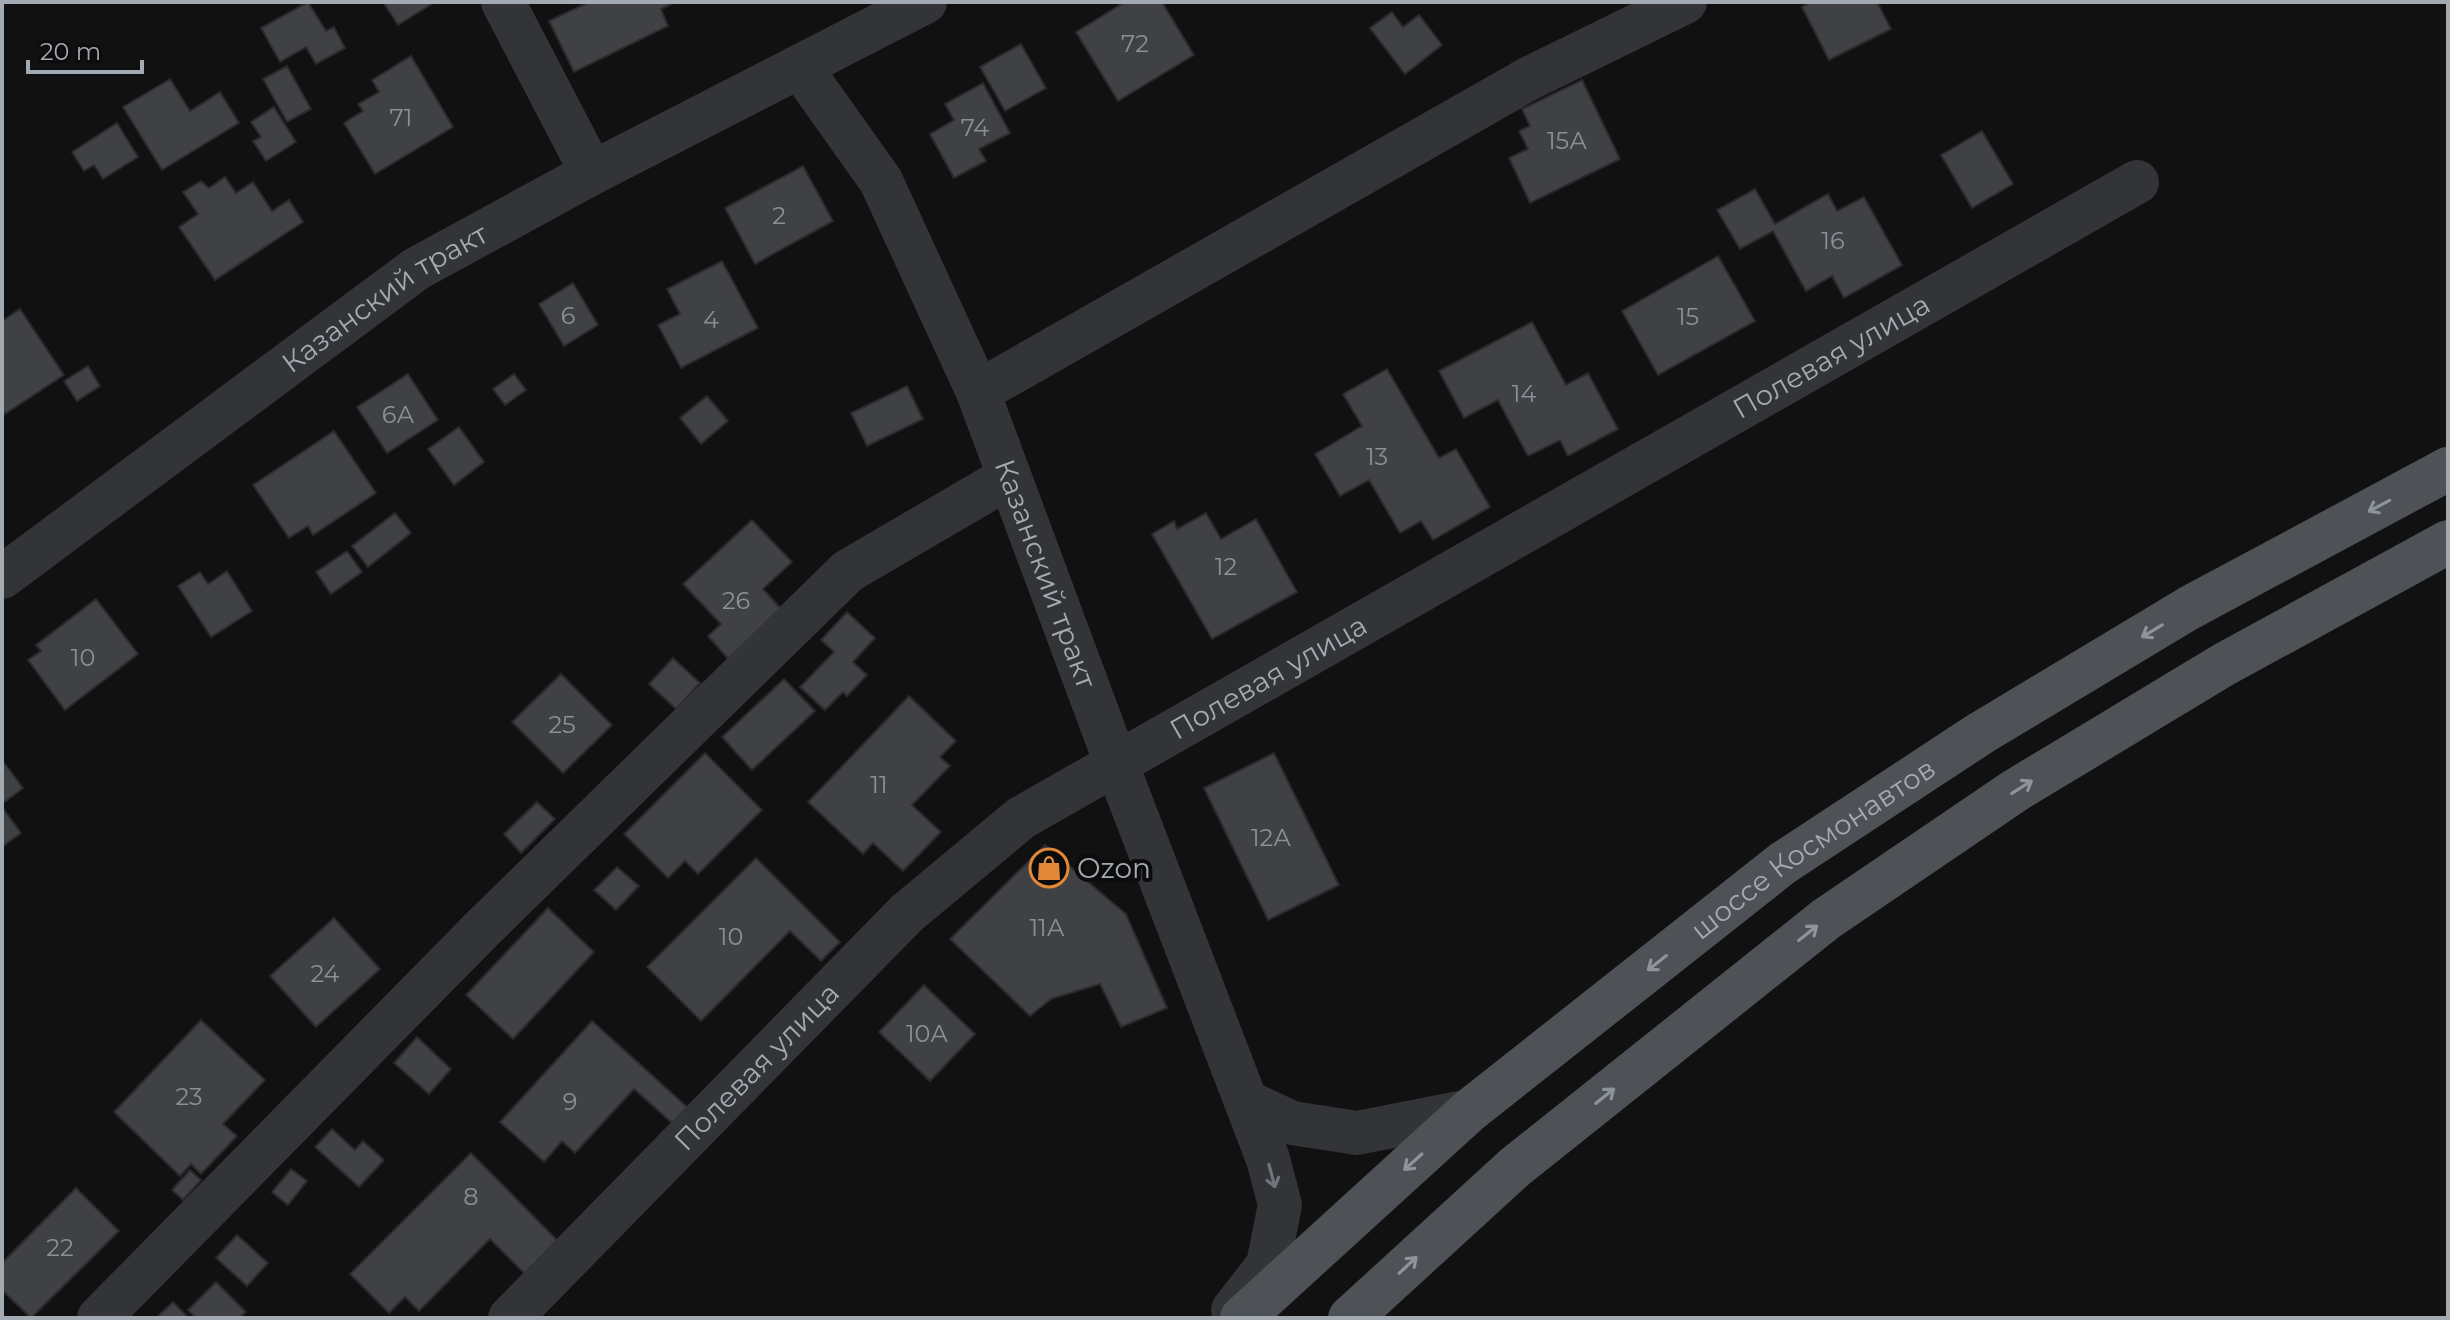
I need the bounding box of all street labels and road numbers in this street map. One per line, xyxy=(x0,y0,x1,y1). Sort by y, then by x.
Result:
street label: Казанский тракт xyxy=(275,216,494,380)
street label: Полевая улица xyxy=(1727,287,1936,426)
street label: Казанский тракт xyxy=(988,455,1104,694)
street label: Полевая улица xyxy=(1164,608,1373,747)
street label: шоссе Космонавтов xyxy=(1684,751,1941,946)
street label: Полевая улица xyxy=(667,976,846,1157)

